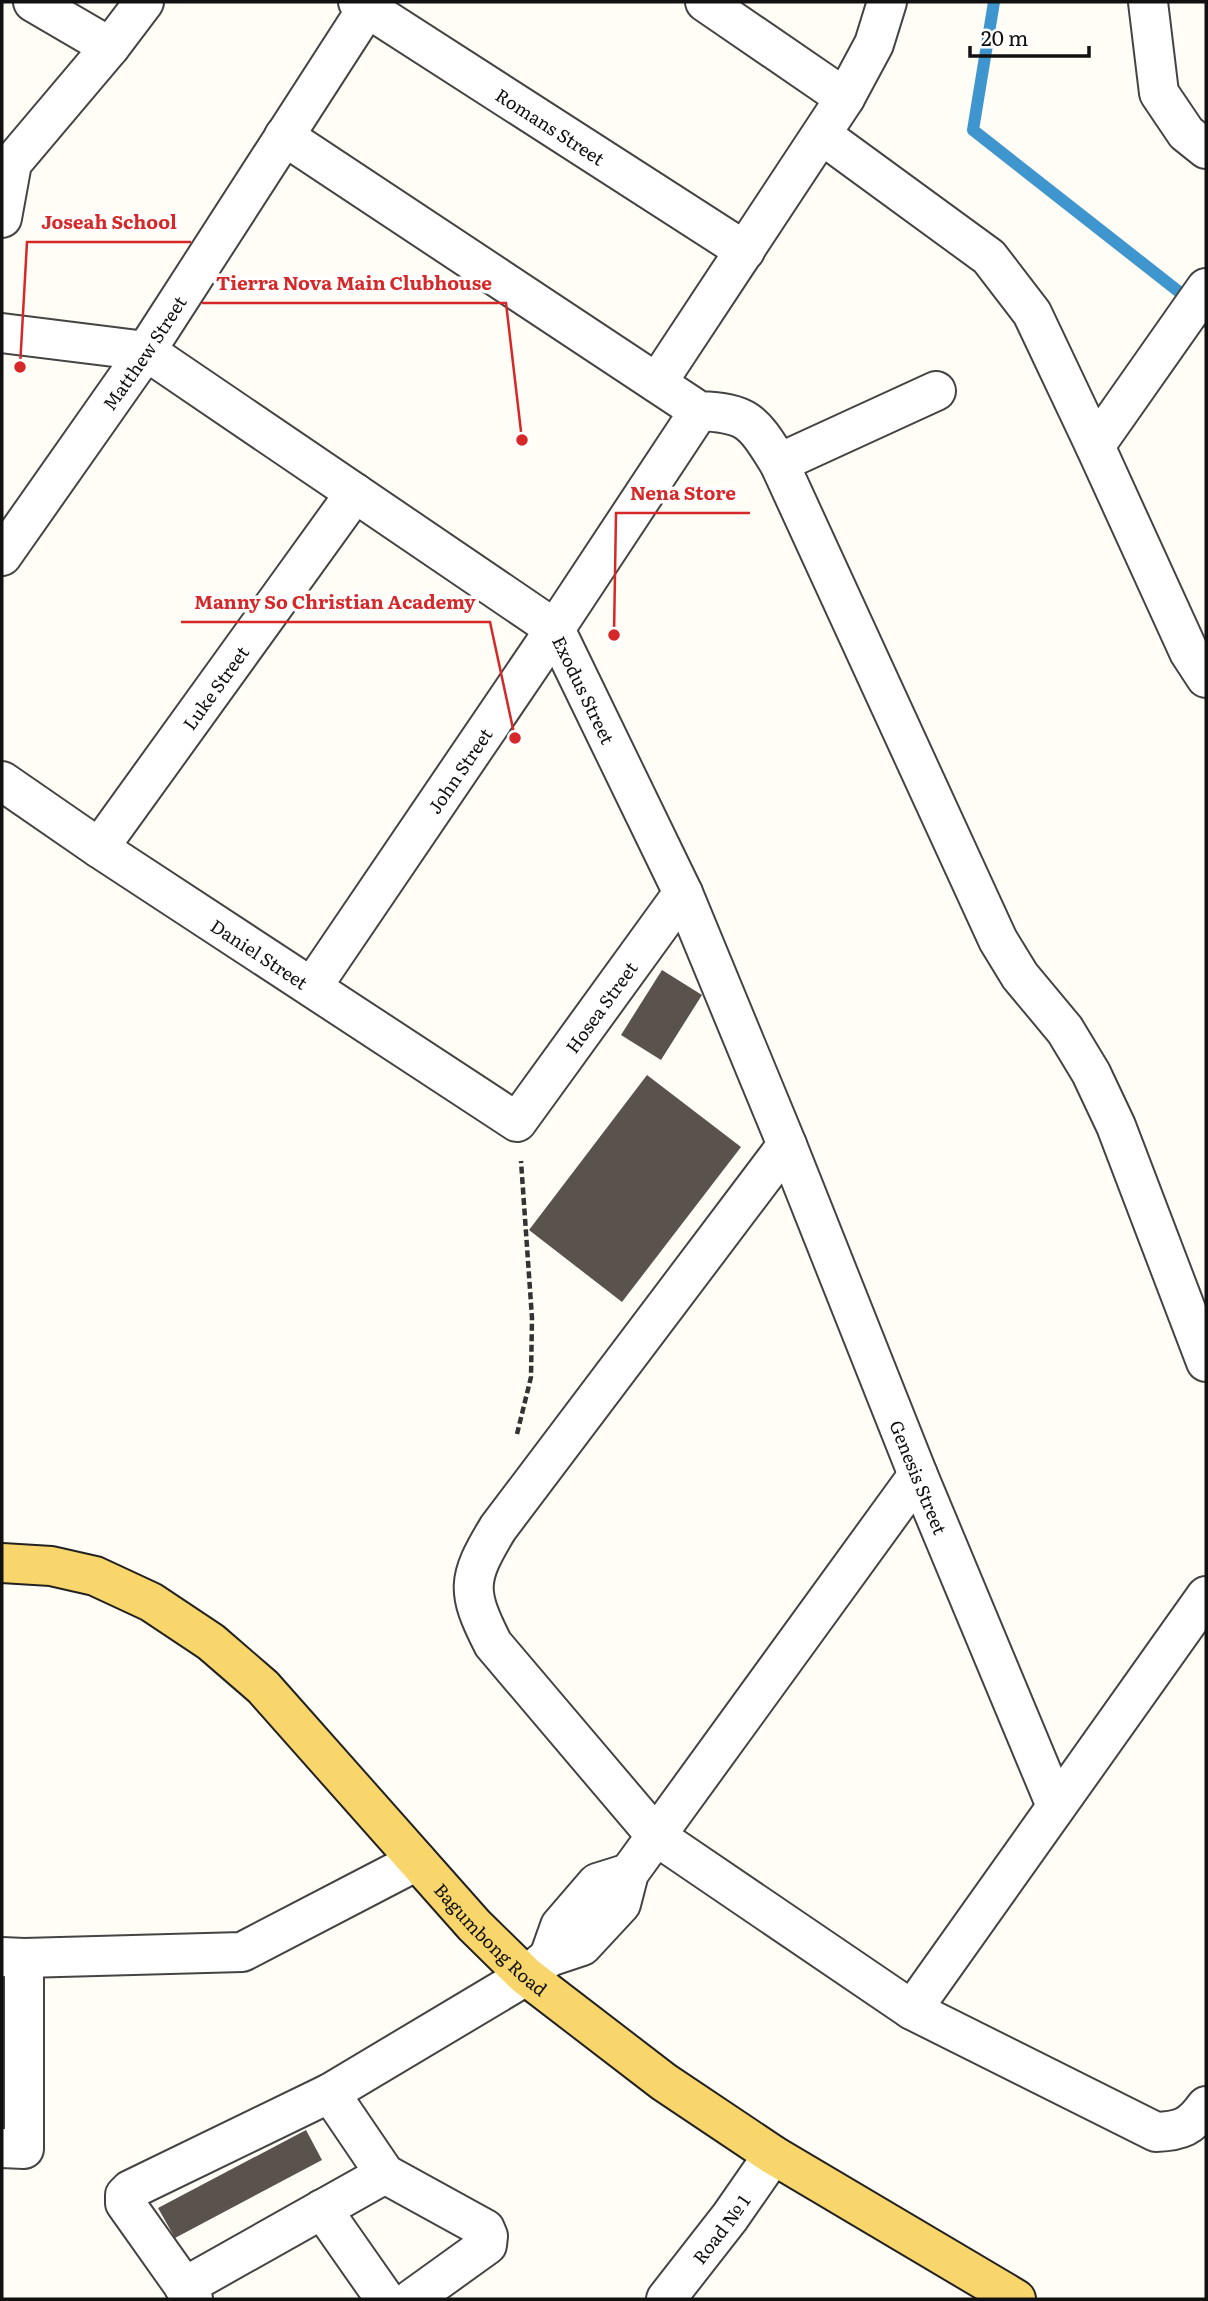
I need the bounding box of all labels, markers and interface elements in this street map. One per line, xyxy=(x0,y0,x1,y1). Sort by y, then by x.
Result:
scale bar xyxy=(970,14,1089,58)
text: 20 m xyxy=(981,21,1028,52)
street label: Romans Street xyxy=(491,81,611,171)
callout: Joseah School xyxy=(27,202,191,242)
text: Joseah School xyxy=(41,207,177,235)
callout: Tierra Nova Main Clubhouse xyxy=(202,263,506,303)
text: Tierra Nova Main Clubhouse xyxy=(216,268,492,296)
street label: Matthew Street xyxy=(95,289,192,415)
callout: Nena Store xyxy=(616,473,750,513)
text: Nena Store xyxy=(630,478,736,506)
callout: Manny So Christian Academy xyxy=(181,582,490,622)
text: Manny So Christian Academy xyxy=(194,587,476,615)
street label: Exodus Street xyxy=(547,631,622,749)
street label: Luke Street xyxy=(175,639,255,735)
street label: John Street xyxy=(420,721,498,819)
street label: Daniel Street xyxy=(206,911,314,996)
street label: Hosea Street xyxy=(558,955,643,1058)
street label: Genesis Street xyxy=(884,1416,955,1539)
street label: Bagumbong Road xyxy=(429,1876,554,2002)
street label: Road № 1 xyxy=(685,2188,756,2269)

